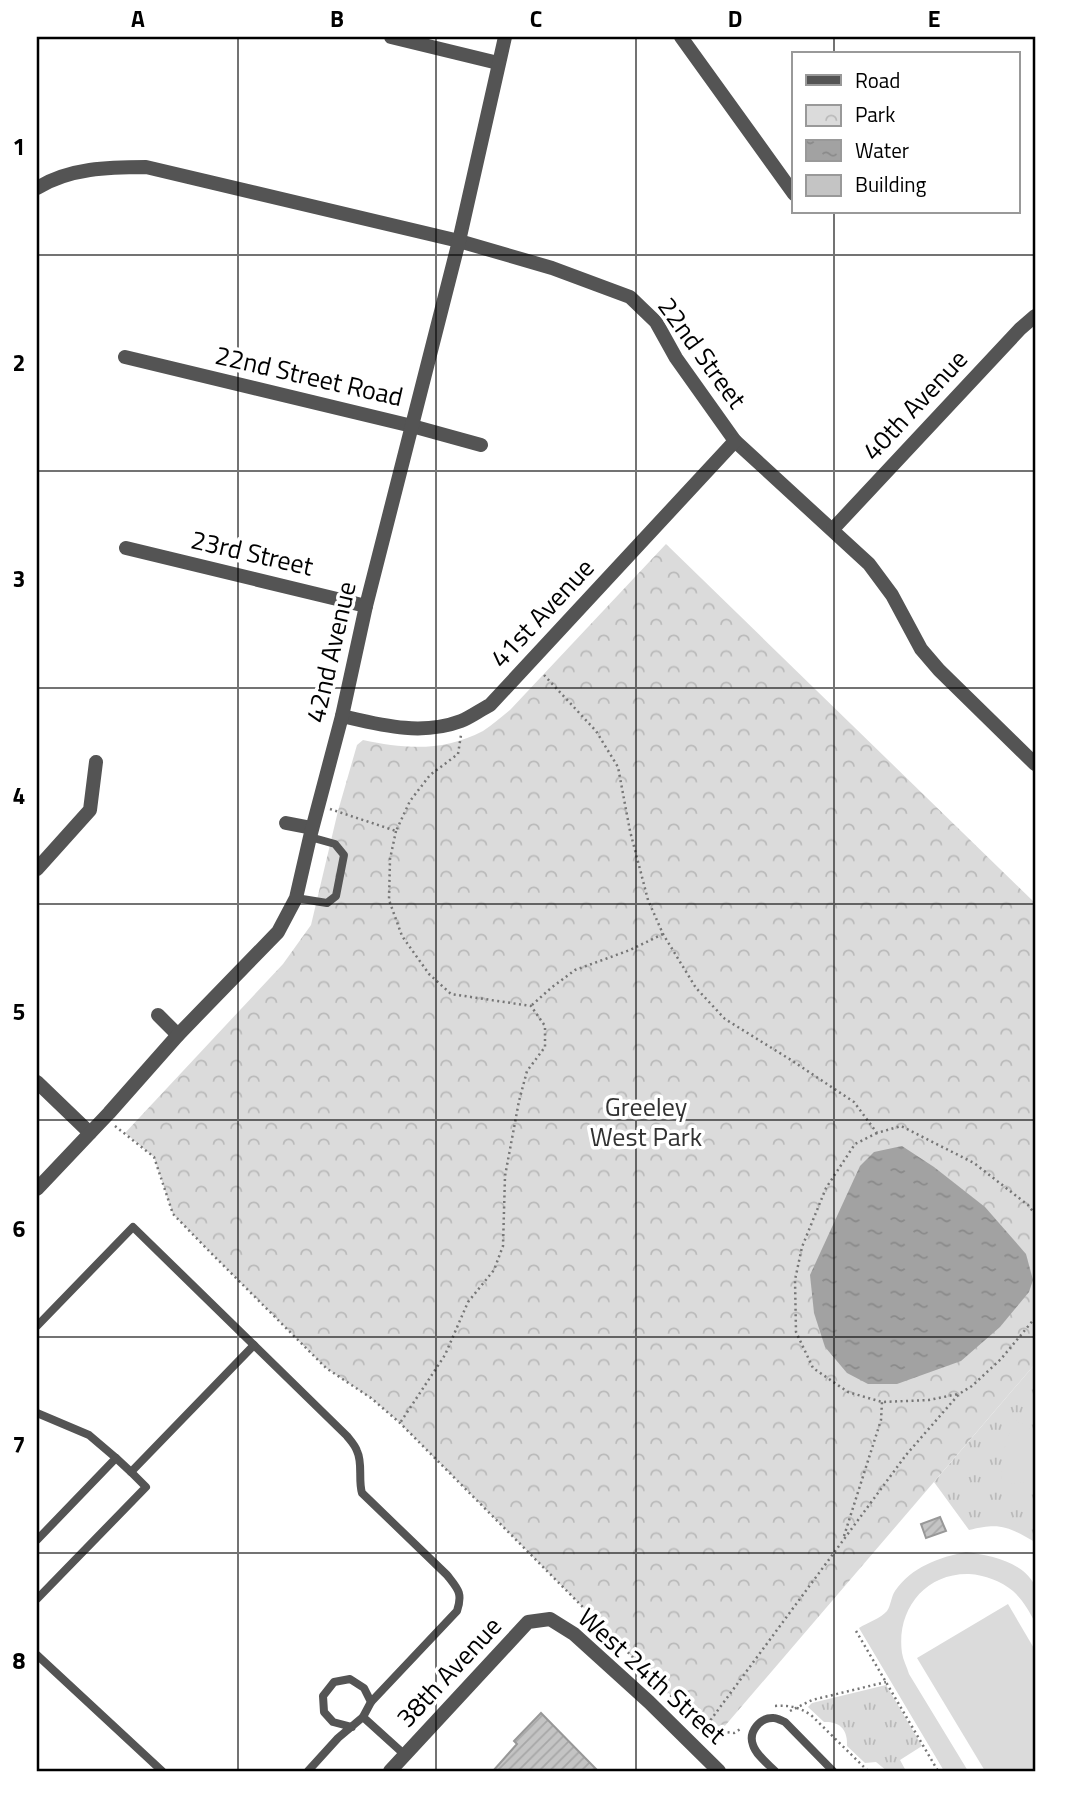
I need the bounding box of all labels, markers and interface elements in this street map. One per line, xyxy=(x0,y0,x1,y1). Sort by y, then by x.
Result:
text: A xyxy=(131,1,145,36)
text: B xyxy=(330,1,344,36)
text: C xyxy=(530,1,542,36)
text: D xyxy=(728,1,742,36)
text: E xyxy=(928,1,940,36)
legend xyxy=(792,52,1020,214)
text: Road xyxy=(855,64,900,96)
text: Park xyxy=(855,98,895,130)
text: 1 xyxy=(13,129,25,164)
text: Water xyxy=(855,134,909,166)
text: Building xyxy=(855,168,927,200)
street label: 22nd Street xyxy=(649,289,756,417)
street label: 22nd Street Road xyxy=(211,335,407,416)
street label: 40th Avenue xyxy=(853,340,976,469)
text: 2 xyxy=(13,345,25,380)
street label: 23rd Street xyxy=(187,520,317,585)
street label: 41st Avenue xyxy=(481,549,603,676)
text: 3 xyxy=(13,561,25,596)
street label: 42nd Avenue xyxy=(295,577,366,726)
text: 4 xyxy=(13,778,25,813)
text: 5 xyxy=(13,994,25,1029)
park label: Greeley West Park xyxy=(590,1087,702,1156)
text: 6 xyxy=(13,1211,26,1246)
text: 7 xyxy=(13,1427,25,1462)
street label: West 24th Street xyxy=(570,1598,735,1753)
street label: 38th Avenue xyxy=(387,1607,510,1736)
text: 8 xyxy=(13,1643,26,1678)

